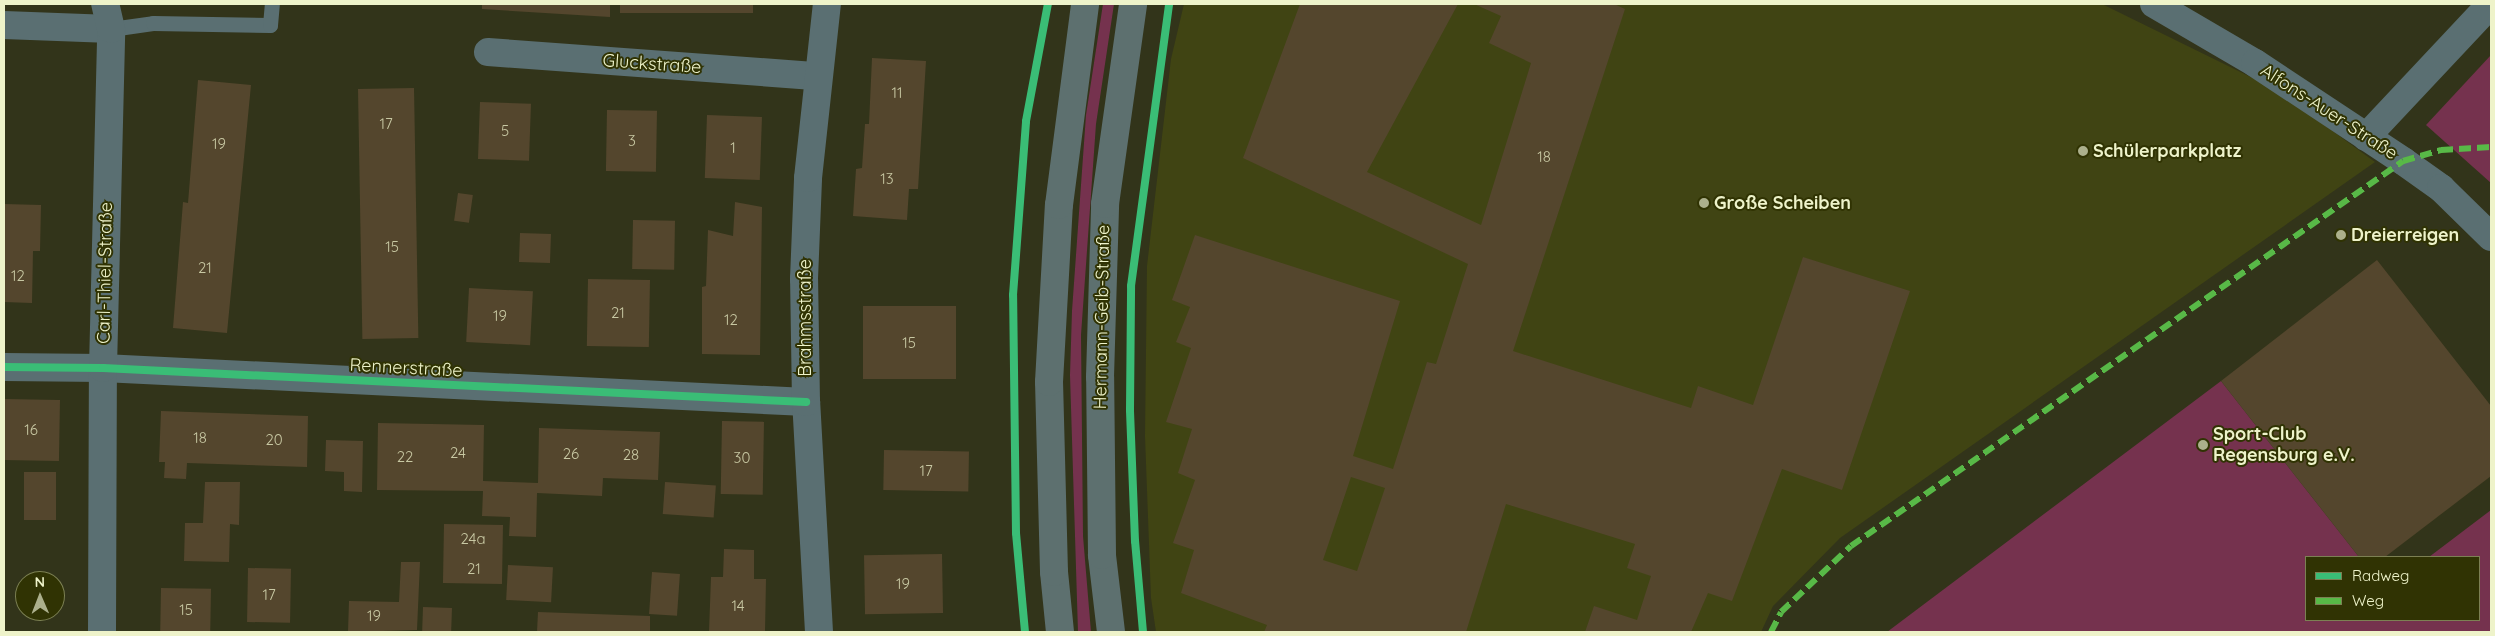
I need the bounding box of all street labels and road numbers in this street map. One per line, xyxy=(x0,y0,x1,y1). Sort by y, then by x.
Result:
street label: Gluckstraße xyxy=(602,50,702,78)
street label: Alfons-Auer-Straße xyxy=(2256,60,2402,164)
street label: Carl-Thiel-Straße xyxy=(93,202,117,344)
street label: Hermann-Geib-Straße xyxy=(1090,225,1114,409)
street label: Brahmsstraße xyxy=(794,259,816,377)
street label: Rennerstraße xyxy=(349,354,463,382)

